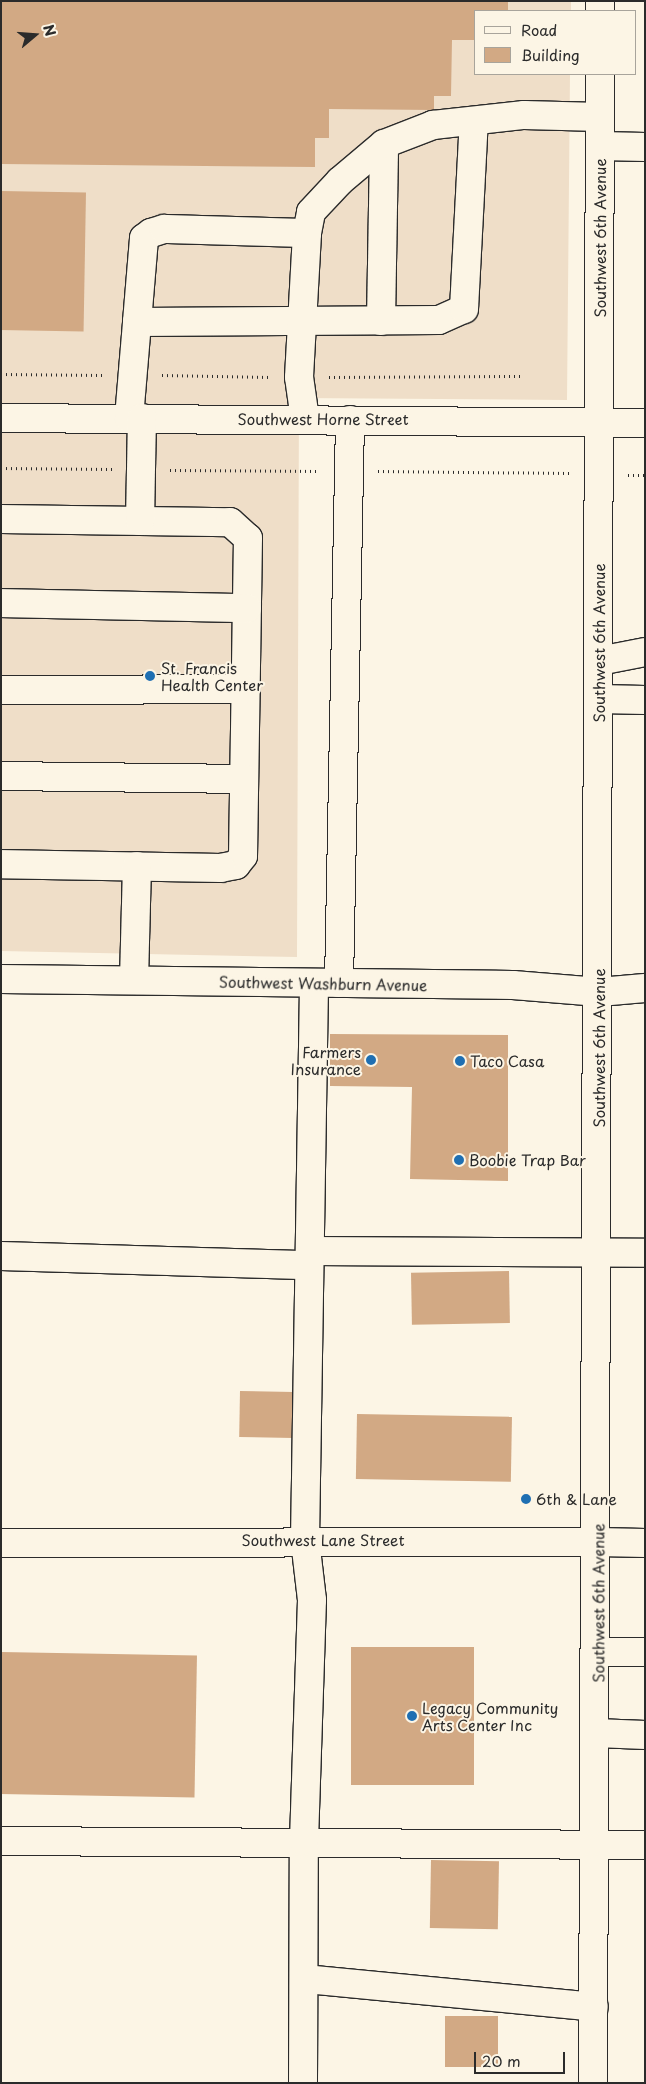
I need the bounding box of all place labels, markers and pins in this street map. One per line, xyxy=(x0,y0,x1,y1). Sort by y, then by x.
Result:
place label: St. Francis Health Center xyxy=(161,658,264,693)
marker: St. Francis Health Center xyxy=(143,669,157,683)
place label: Farmers Insurance xyxy=(291,1042,361,1077)
place label: Taco Casa xyxy=(470,1052,545,1070)
marker: Farmers Insurance xyxy=(365,1054,377,1066)
marker: Taco Casa xyxy=(454,1055,466,1067)
place label: Boobie Trap Bar xyxy=(469,1151,587,1169)
marker: Boobie Trap Bar xyxy=(453,1154,465,1166)
place label: 6th & Lane xyxy=(536,1490,618,1508)
marker: 6th & Lane xyxy=(520,1493,532,1505)
place label: Legacy Community Arts Center Inc xyxy=(422,1698,560,1733)
marker: Legacy Community Arts Center Inc xyxy=(406,1710,418,1722)

